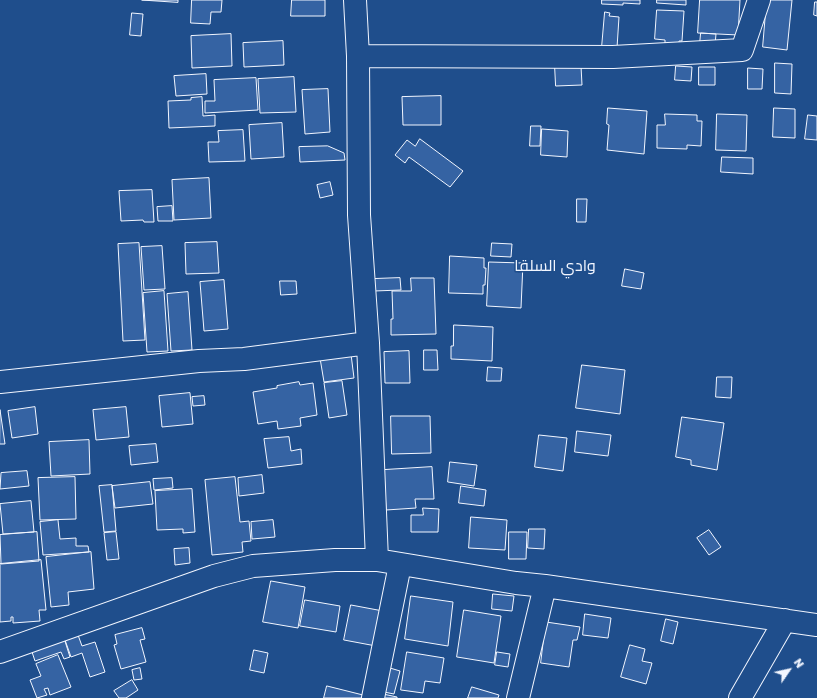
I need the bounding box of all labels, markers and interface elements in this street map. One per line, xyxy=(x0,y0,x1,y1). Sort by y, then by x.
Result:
district label: وادي السلقا xyxy=(514,256,596,276)
north arrow xyxy=(769,650,809,690)
text: N xyxy=(792,656,807,670)

